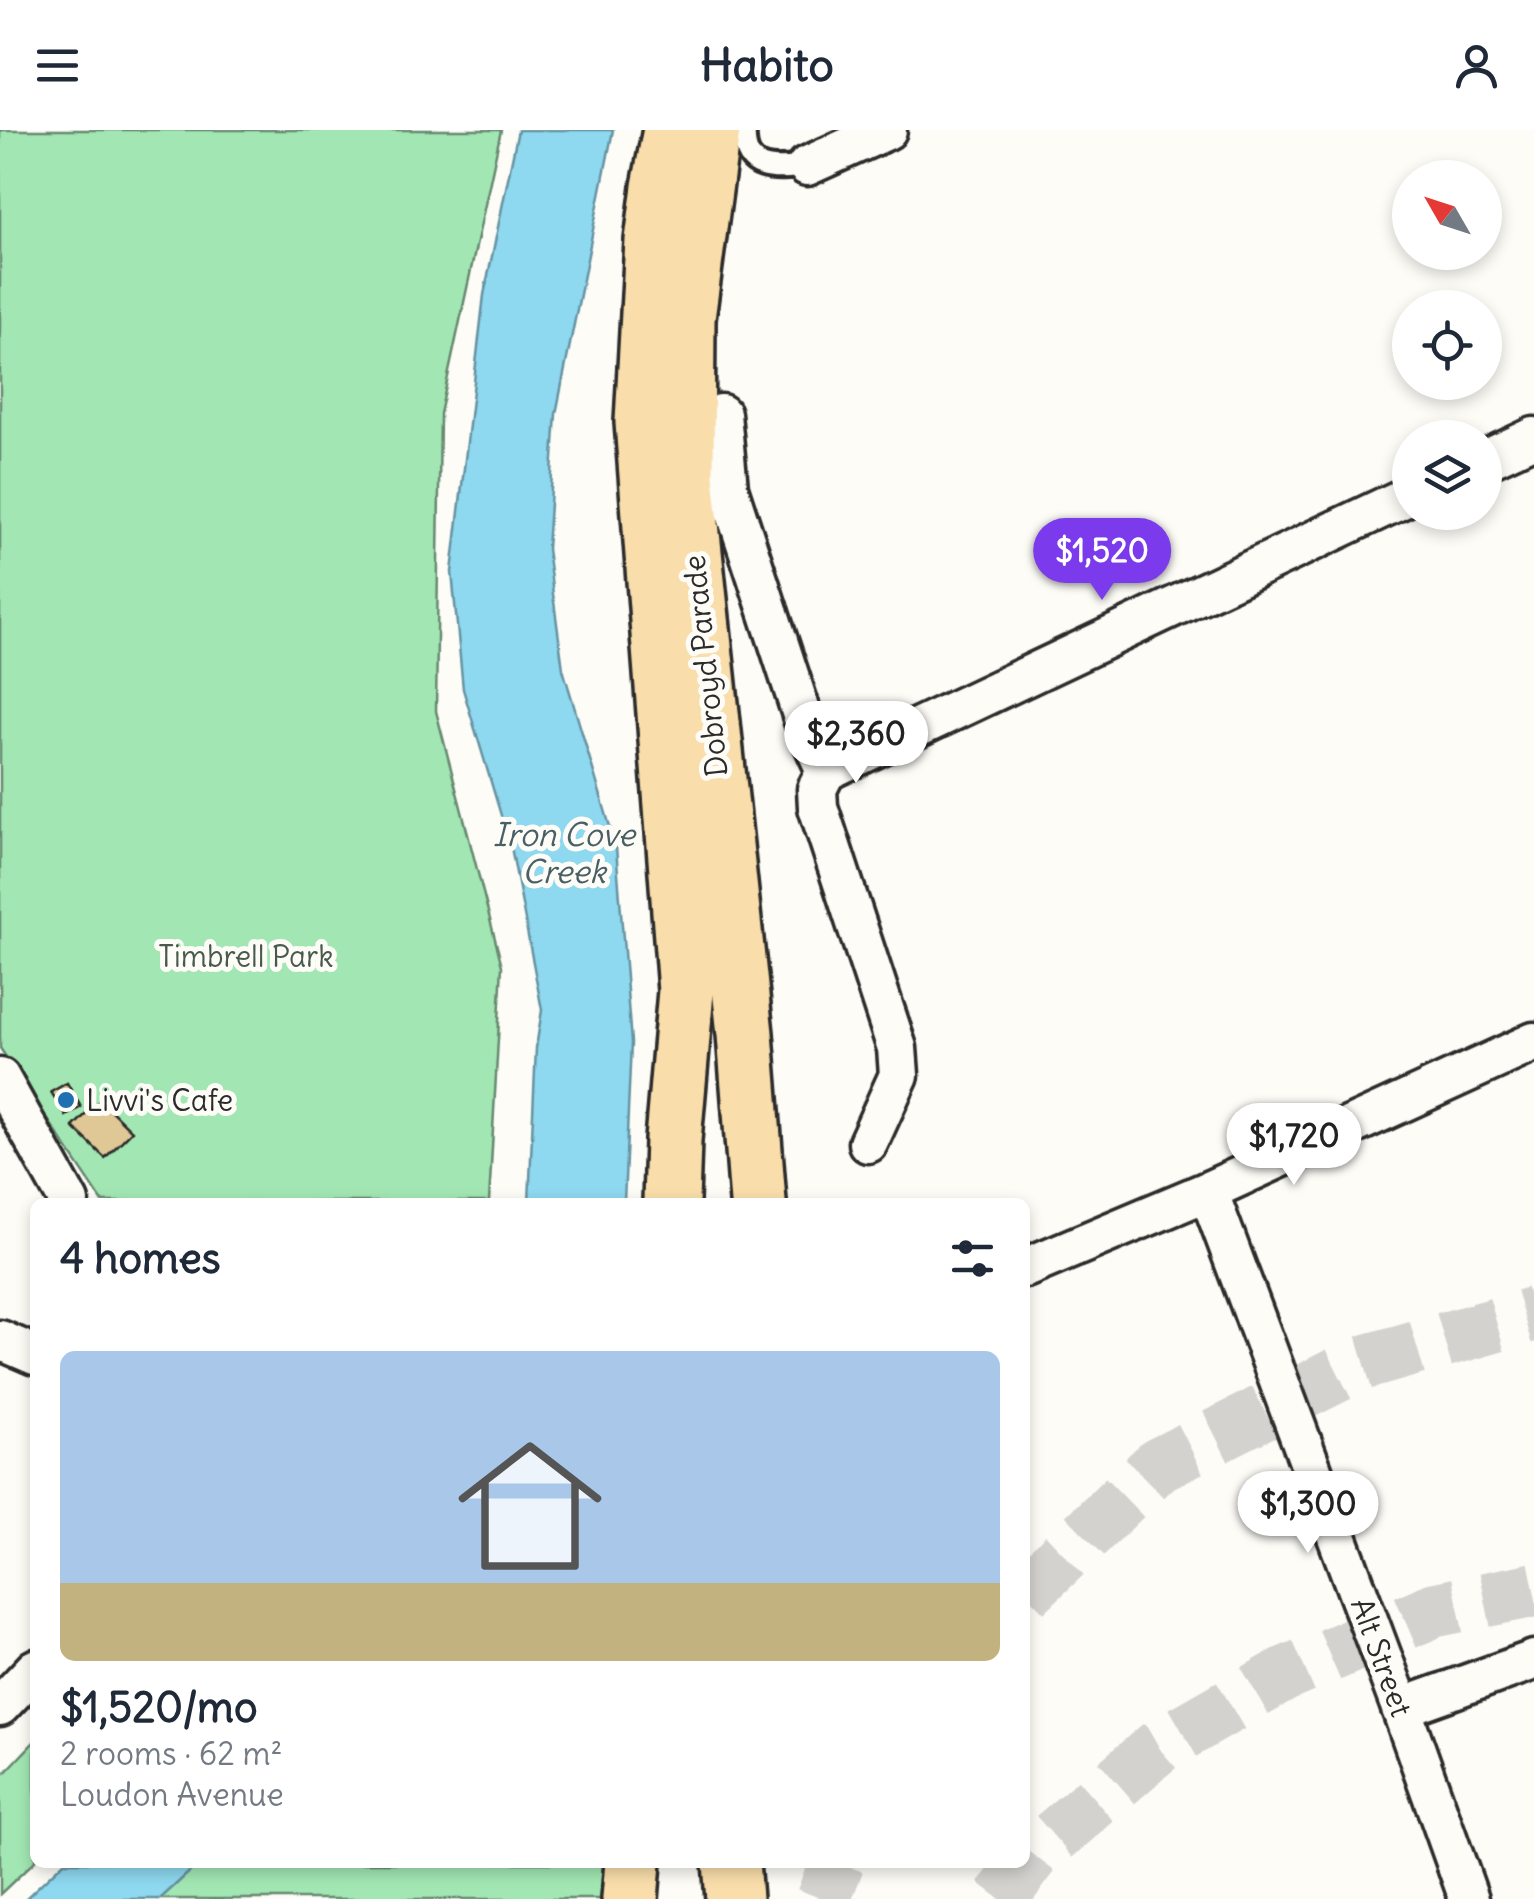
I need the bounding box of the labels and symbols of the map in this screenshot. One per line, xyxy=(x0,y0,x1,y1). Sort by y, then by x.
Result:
north arrow xyxy=(1392,160,1502,270)
pin: $1,520 xyxy=(1021,518,1183,603)
street label: Dobroyd Parade xyxy=(674,553,736,779)
pin: $2,360 xyxy=(775,701,937,786)
water label: Iron Cove Creek xyxy=(493,814,638,892)
park label: Timbrell Park xyxy=(158,937,334,975)
place label: Livvi's Cafe xyxy=(86,1081,233,1119)
marker: Livvi's Cafe xyxy=(55,1089,77,1111)
pin: $1,720 xyxy=(1213,1103,1375,1188)
pin: $1,300 xyxy=(1227,1471,1389,1556)
street label: Alt Street xyxy=(1343,1593,1421,1721)

